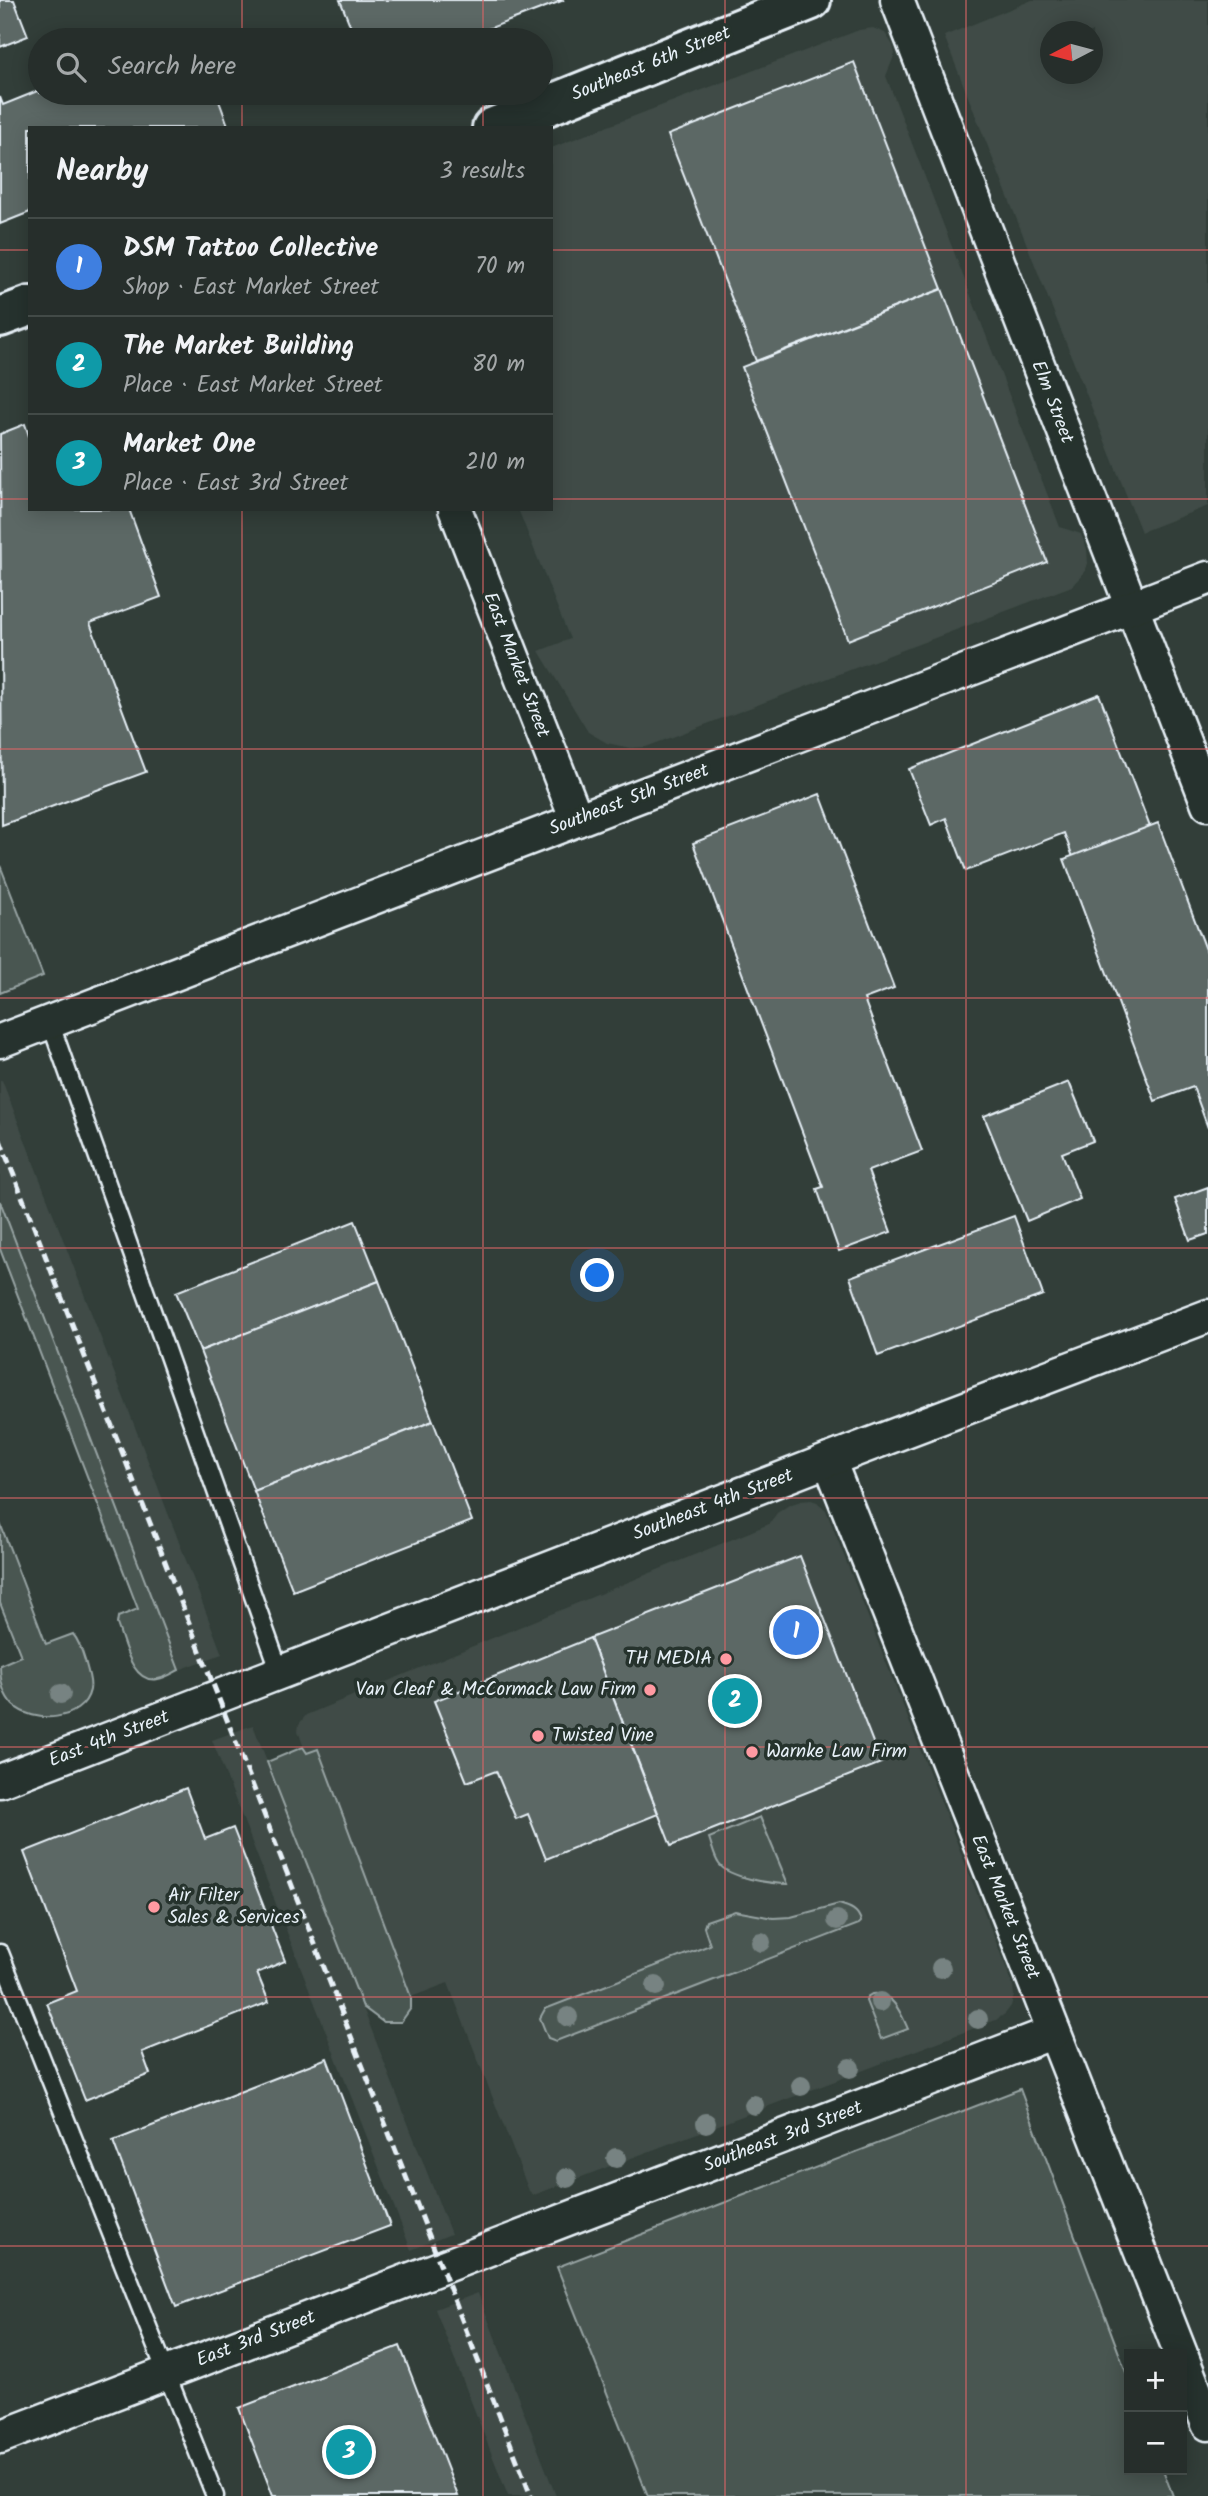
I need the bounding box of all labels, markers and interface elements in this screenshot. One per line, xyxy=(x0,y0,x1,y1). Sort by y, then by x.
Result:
street label: Southeast 6th Street xyxy=(567,18,736,110)
north arrow xyxy=(1040,21,1103,84)
search box xyxy=(28,28,553,105)
text: Search here xyxy=(108,46,236,88)
icon: search xyxy=(52,48,90,86)
text: Nearby xyxy=(56,148,148,196)
text: 3 results xyxy=(439,154,525,190)
text: DSM Tattoo Collective xyxy=(123,228,378,270)
text: 1 xyxy=(76,249,82,285)
text: 70 m xyxy=(475,249,525,285)
text: Shop · East Market Street xyxy=(123,270,379,306)
text: The Market Building xyxy=(123,326,354,368)
text: 2 xyxy=(72,347,86,383)
text: 80 m xyxy=(472,347,525,383)
street label: Elm Street xyxy=(1022,356,1082,448)
text: Place · East Market Street xyxy=(123,368,383,404)
text: Market One xyxy=(123,424,256,466)
text: 3 xyxy=(73,445,85,481)
text: 210 m xyxy=(465,445,525,481)
text: Place · East 3rd Street xyxy=(123,466,348,502)
street label: East Market Street xyxy=(474,588,558,743)
street label: Southeast 5th Street xyxy=(545,755,714,844)
your location xyxy=(580,1258,614,1292)
street label: Southeast 4th Street xyxy=(628,1460,798,1549)
pin: 1 xyxy=(773,1606,819,1658)
place label: TH MEDIA xyxy=(626,1644,712,1674)
marker: TH MEDIA xyxy=(718,1651,734,1667)
place label: Van Cleaf & McCormack Law Firm xyxy=(356,1675,636,1705)
pin: 2 xyxy=(712,1675,758,1727)
marker: Van Cleaf & McCormack Law Firm xyxy=(642,1682,658,1698)
street label: East 4th Street xyxy=(44,1702,174,1776)
place label: Twisted Vine xyxy=(552,1721,654,1751)
marker: Twisted Vine xyxy=(530,1728,546,1744)
place label: Warnke Law Firm xyxy=(766,1737,907,1767)
marker: Warnke Law Firm xyxy=(744,1744,760,1760)
street label: East Market Street xyxy=(962,1830,1048,1985)
place label: Air Filter Sales & Services xyxy=(168,1881,299,1933)
marker: Air Filter Sales & Services xyxy=(146,1899,162,1915)
street label: Southeast 3rd Street xyxy=(699,2093,868,2181)
street label: East 3rd Street xyxy=(192,2302,321,2375)
map controls xyxy=(1124,2349,1187,2475)
button: + xyxy=(1124,2349,1187,2412)
button: − xyxy=(1124,2412,1187,2475)
pin: 3 xyxy=(326,2426,372,2478)

